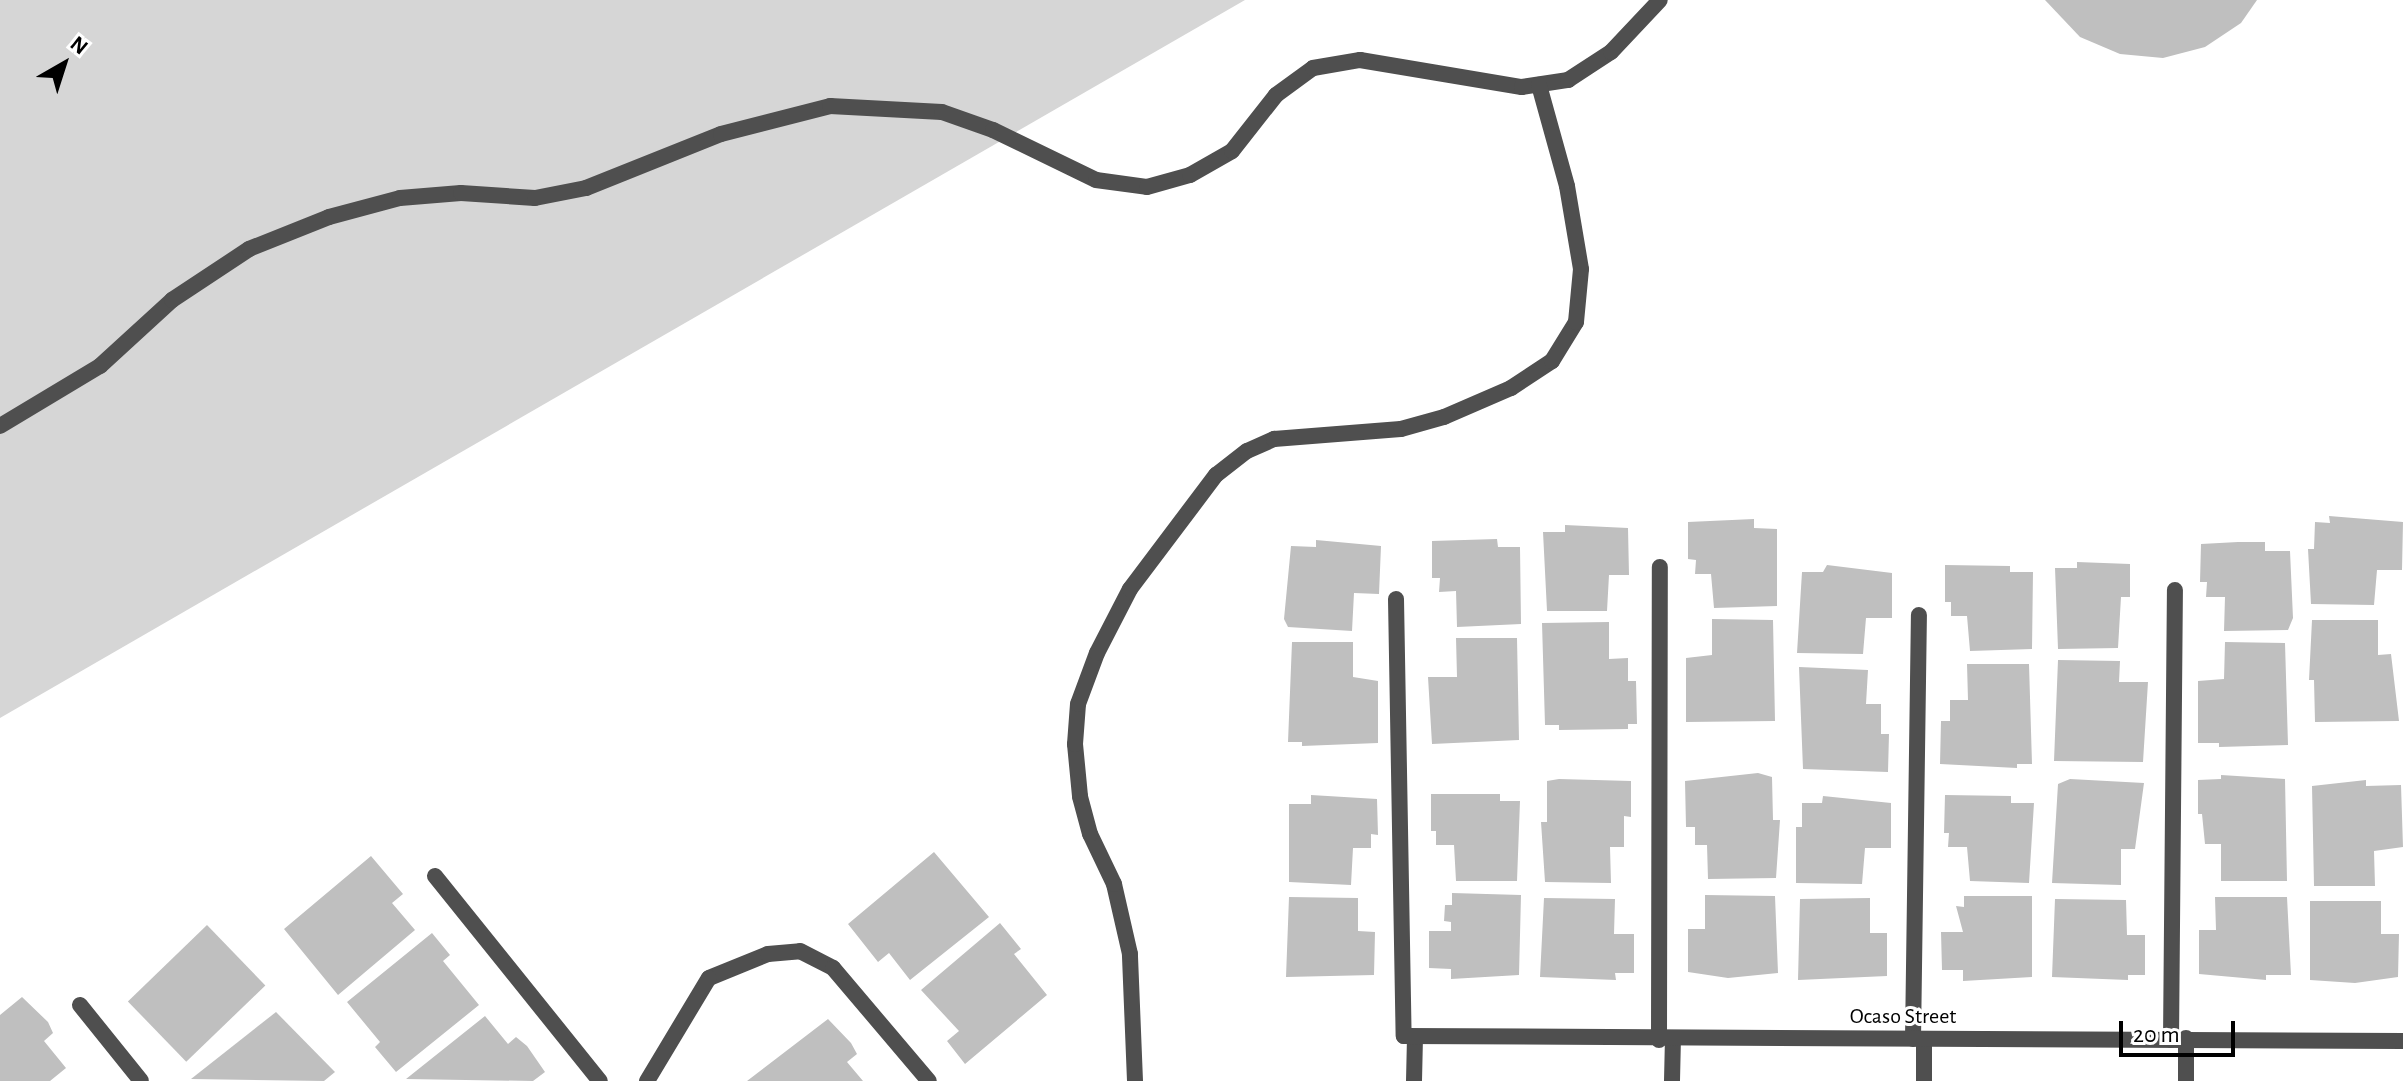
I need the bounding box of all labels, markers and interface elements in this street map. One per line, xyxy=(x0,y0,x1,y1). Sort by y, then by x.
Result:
north arrow xyxy=(24,24,104,104)
text: N xyxy=(66,32,92,59)
street label: Ocaso Street xyxy=(1850,1004,1956,1030)
scale bar xyxy=(2123,1005,2239,1055)
text: 20 m xyxy=(2133,1023,2180,1047)

